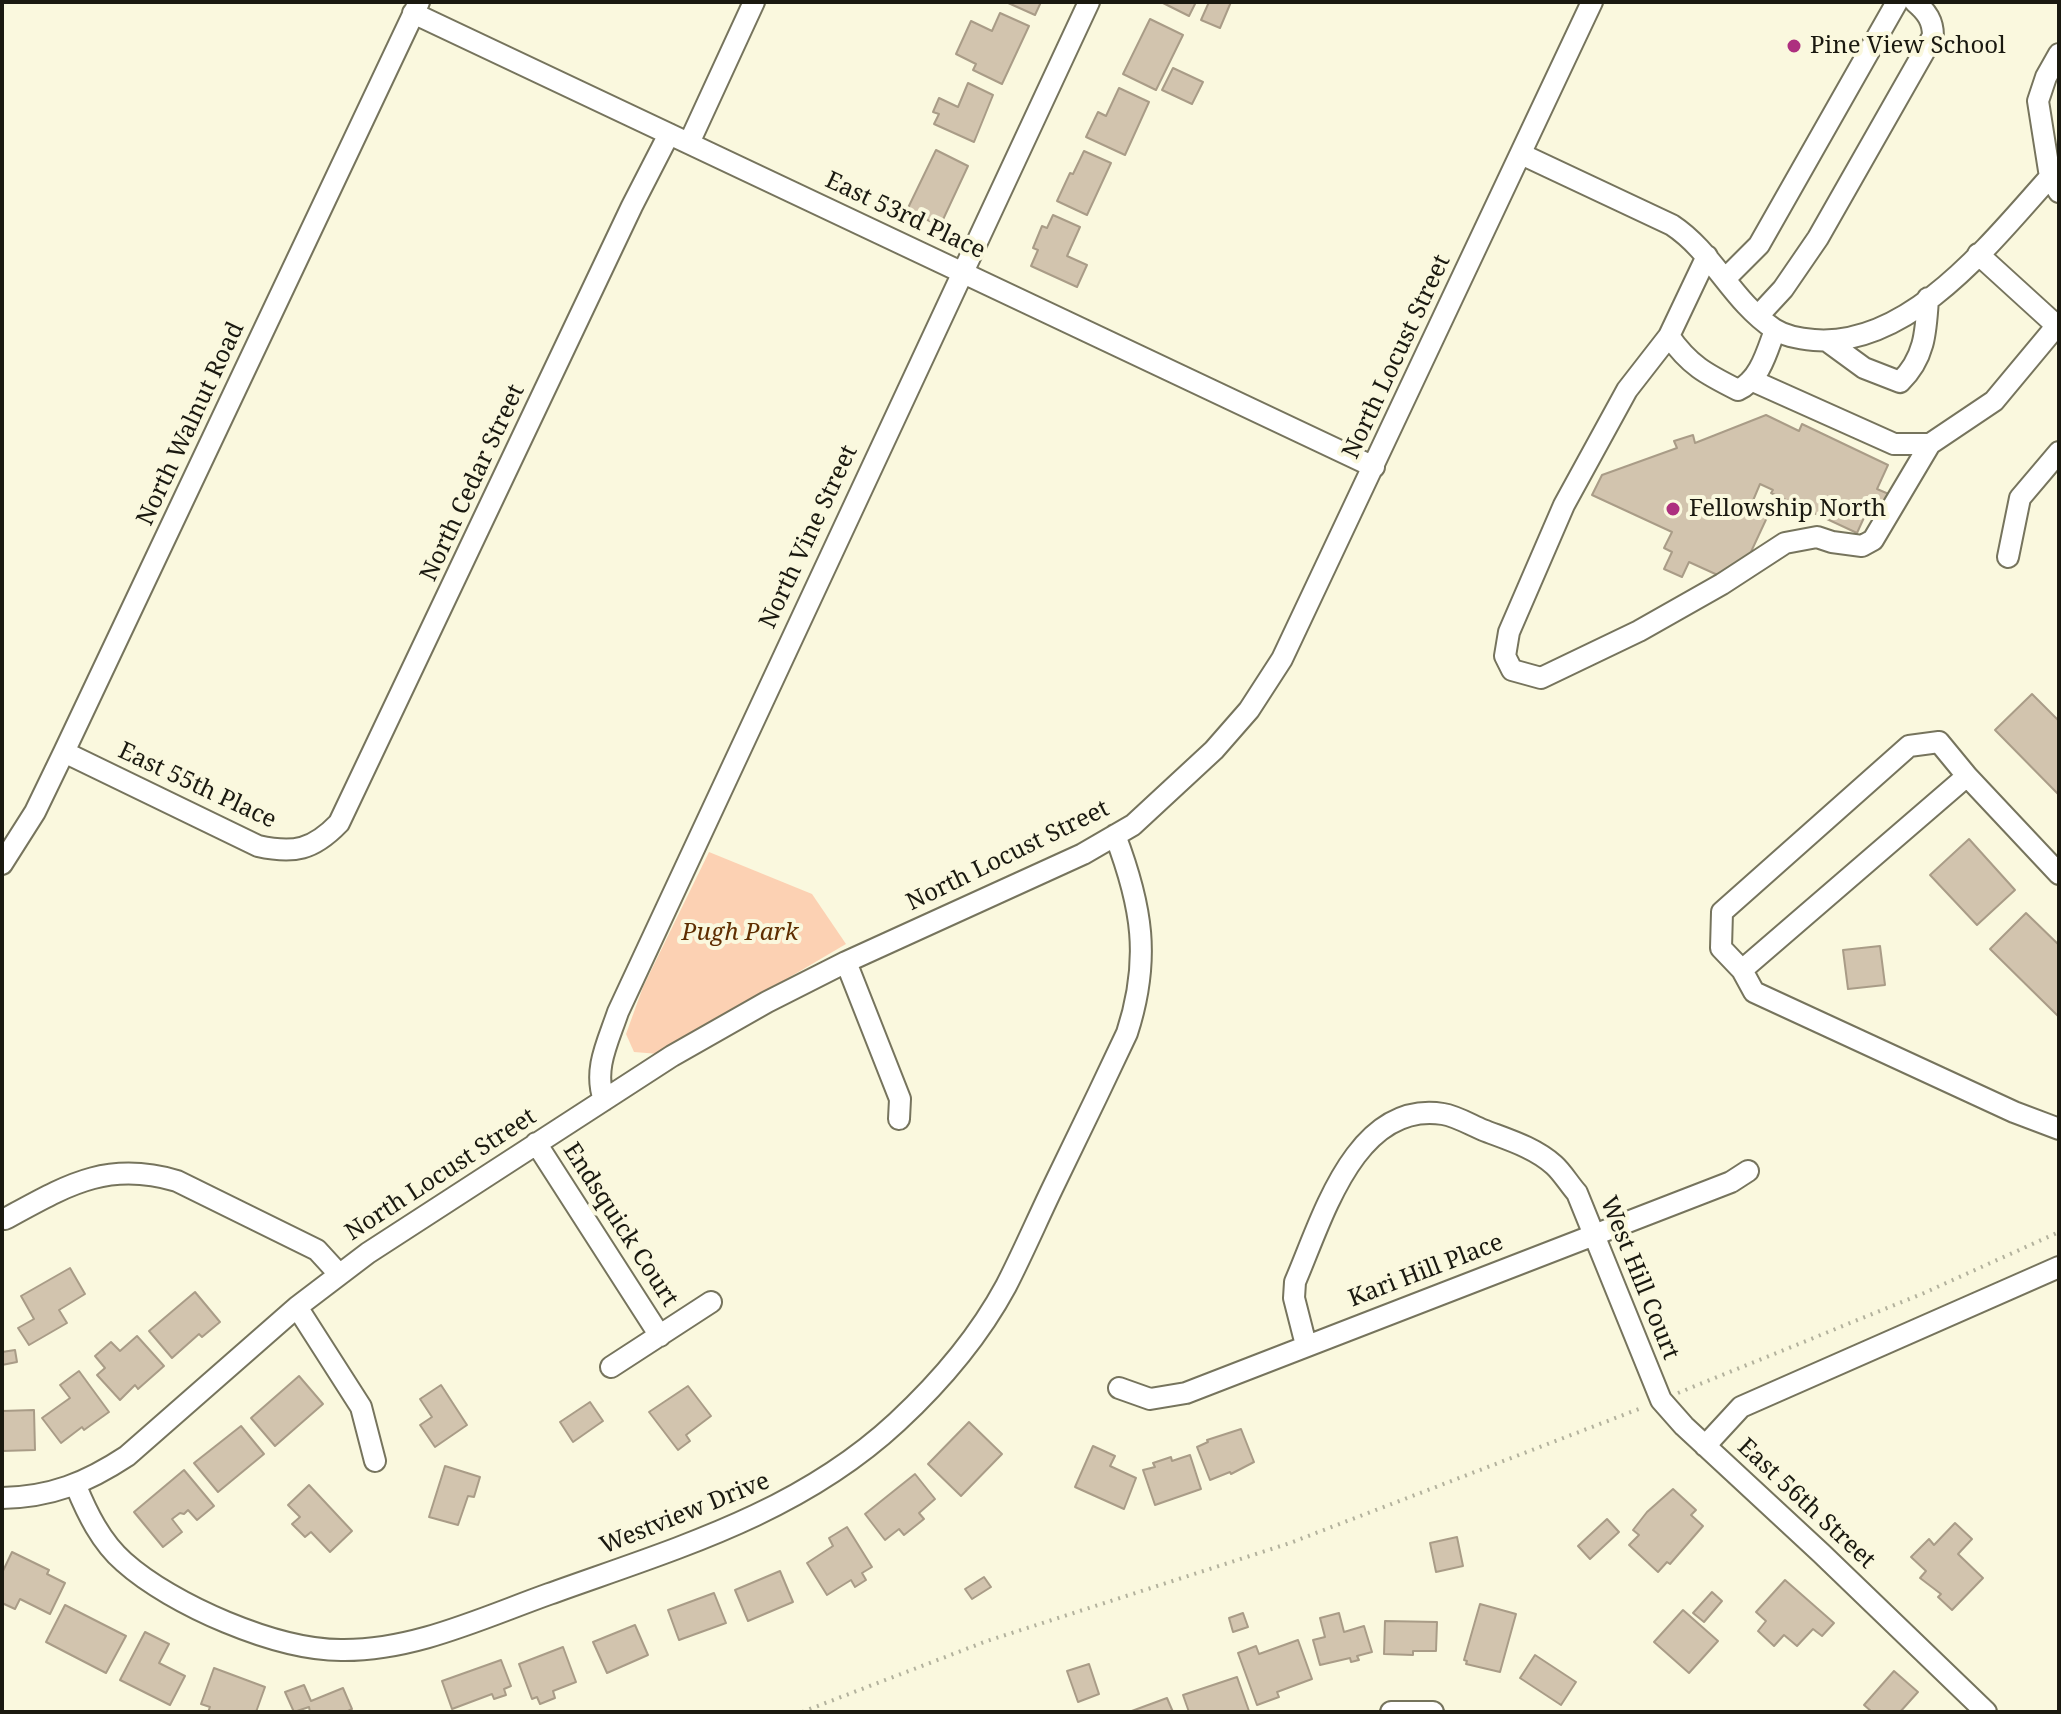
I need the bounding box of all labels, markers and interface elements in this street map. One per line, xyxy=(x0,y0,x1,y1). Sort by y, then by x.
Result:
place label: Pine View School xyxy=(1810,32,2006,60)
marker: Pine View School xyxy=(1785,37,1803,55)
street label: East 53rd Place xyxy=(820,166,990,266)
street label: North Locust Street xyxy=(1337,250,1457,464)
street label: North Walnut Road xyxy=(131,318,251,530)
street label: North Cedar Street xyxy=(415,380,531,586)
street label: North Vine Street xyxy=(754,441,864,633)
place label: Fellowship North xyxy=(1689,495,1886,523)
marker: Fellowship North xyxy=(1664,500,1682,518)
street label: East 55th Place xyxy=(114,737,280,835)
street label: North Locust Street xyxy=(902,794,1114,918)
park label: Pugh Park xyxy=(682,919,798,947)
street label: North Locust Street xyxy=(340,1103,542,1247)
street label: Endsquick Court xyxy=(556,1138,684,1312)
street label: West Hill Court xyxy=(1593,1192,1685,1364)
street label: Kari Hill Place xyxy=(1345,1228,1507,1314)
street label: East 56th Street xyxy=(1731,1433,1881,1575)
street label: Westview Drive xyxy=(596,1467,774,1561)

